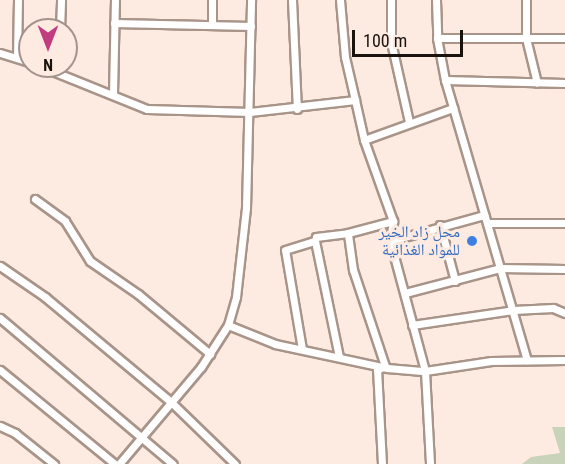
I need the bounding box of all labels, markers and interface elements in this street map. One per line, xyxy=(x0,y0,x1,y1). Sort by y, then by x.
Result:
north arrow xyxy=(18,18,78,78)
scale bar xyxy=(355,18,466,56)
text: 100 m xyxy=(363,30,407,51)
text: N xyxy=(43,55,53,74)
place label: محل زاد الخير للمواد الغذائية xyxy=(379,222,460,260)
marker: محل زاد الخير للمواد الغذائية xyxy=(465,234,479,248)

